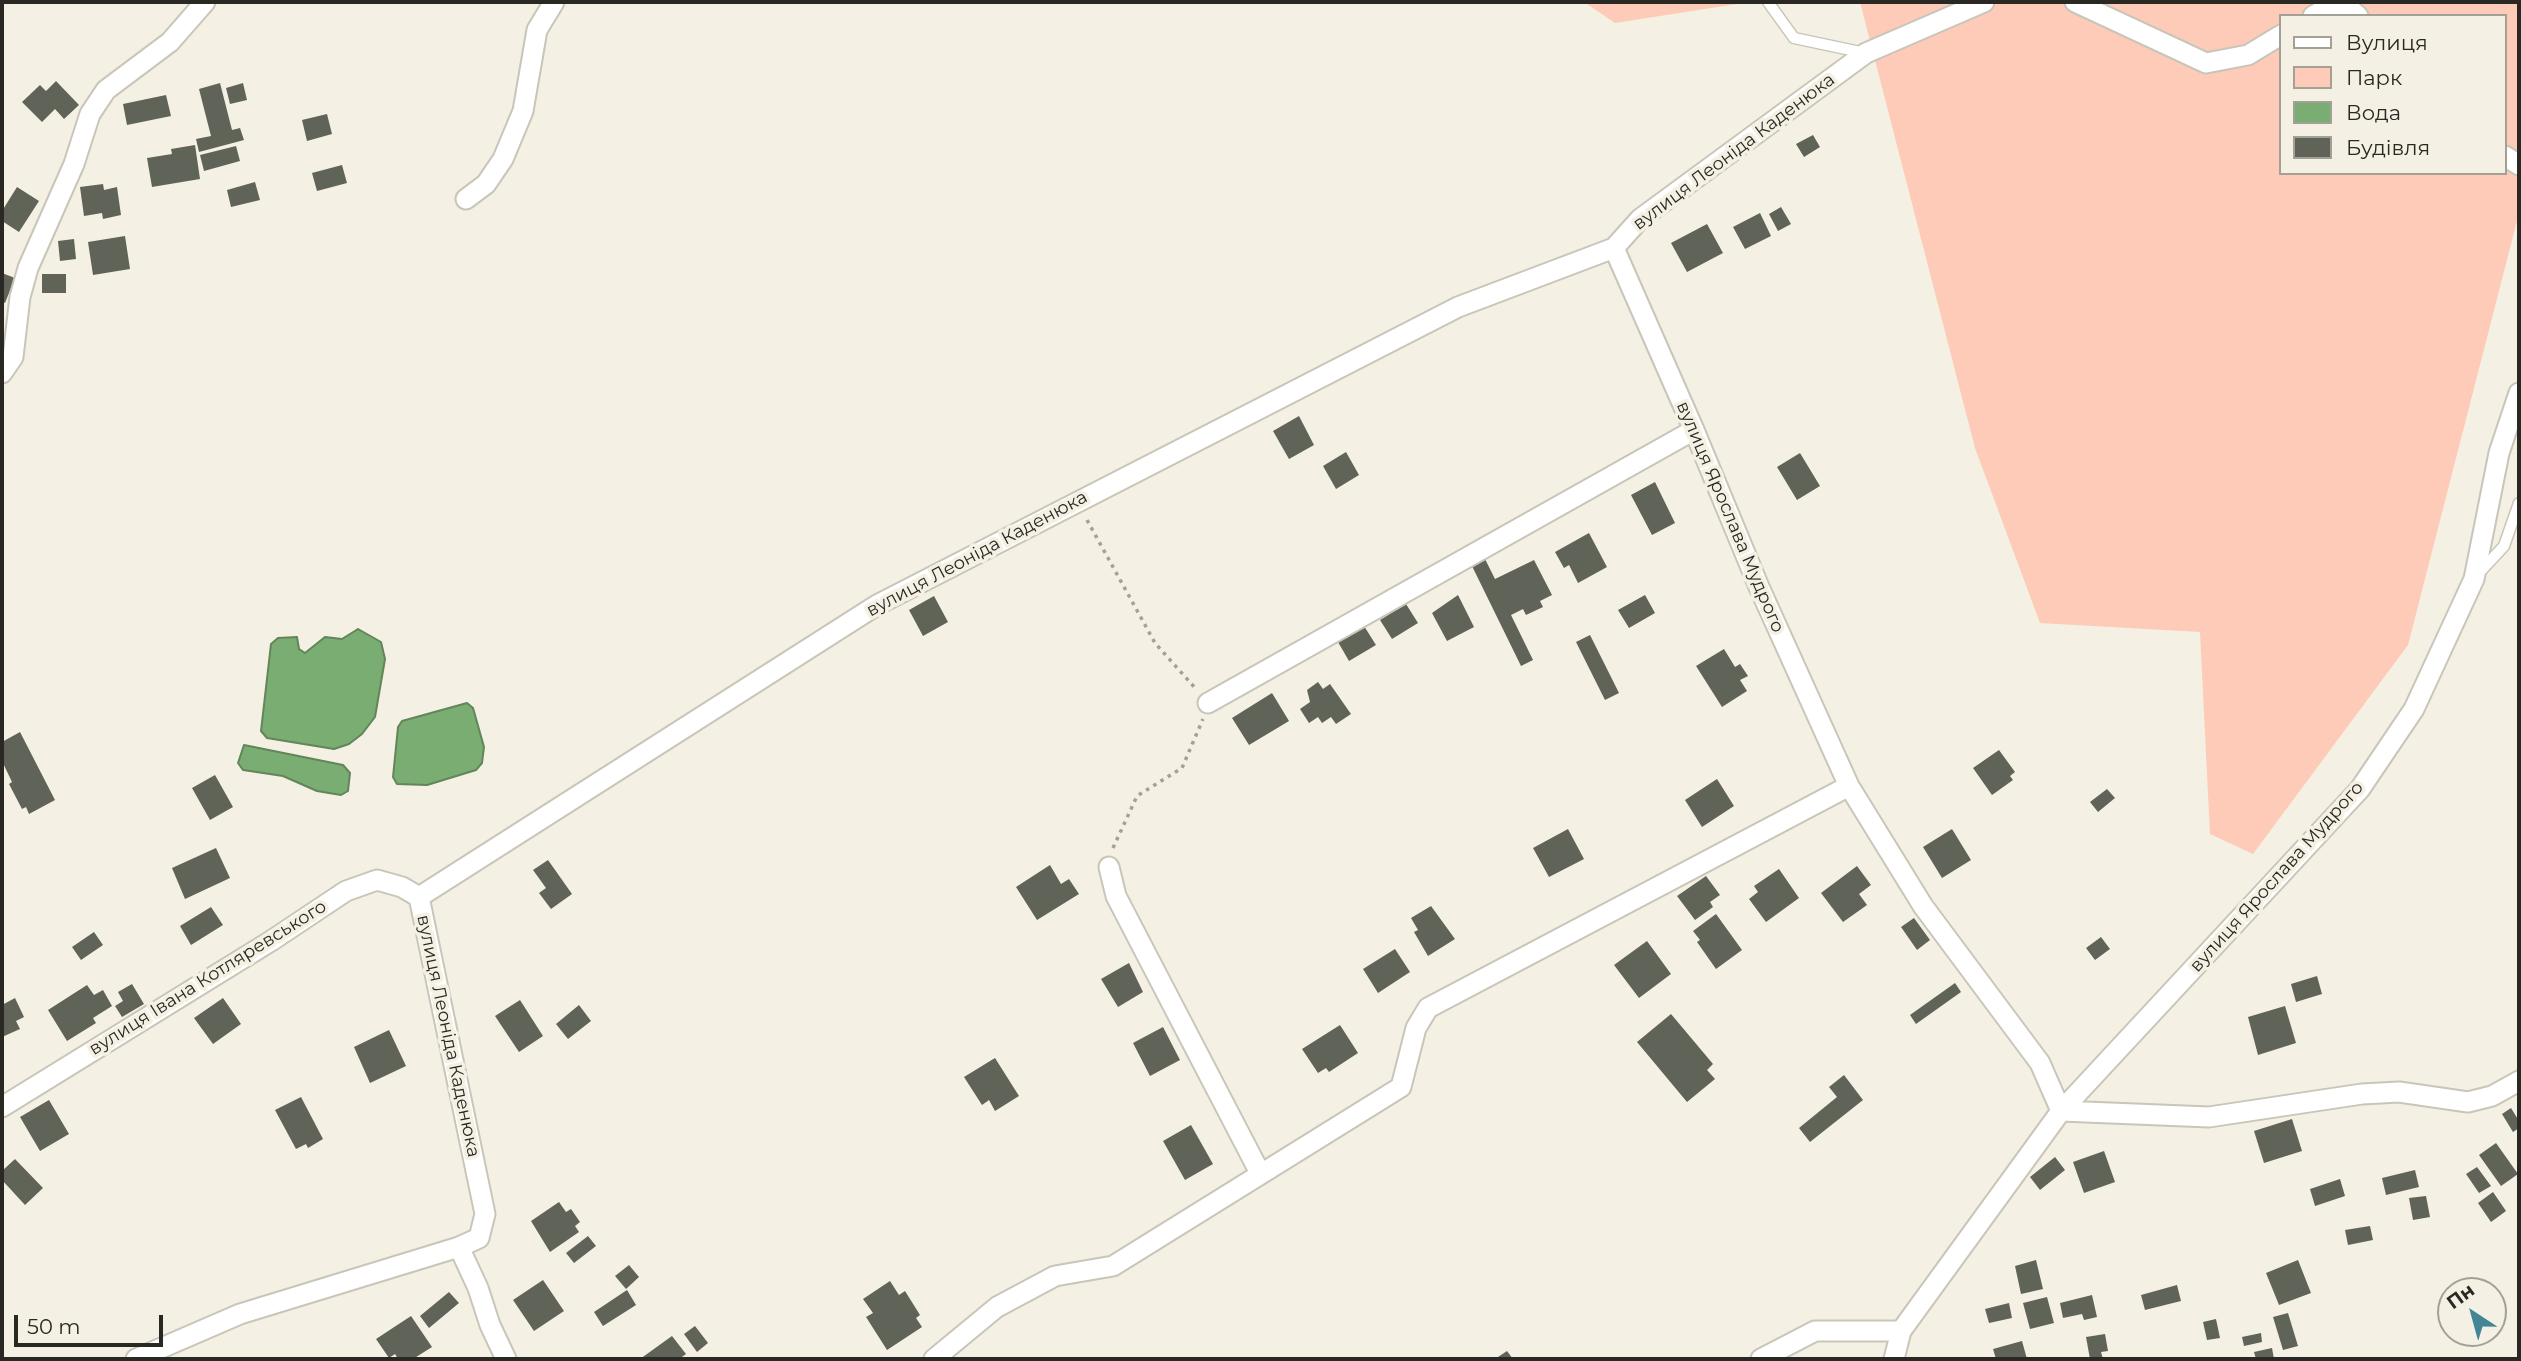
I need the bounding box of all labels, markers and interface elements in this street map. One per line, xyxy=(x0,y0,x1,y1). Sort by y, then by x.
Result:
legend xyxy=(2280,14,2507,175)
text: Вулиця xyxy=(2346,30,2428,55)
text: Парк xyxy=(2346,65,2402,90)
street label: вулиця Леоніда Каденюка xyxy=(1629,69,1839,235)
text: Вода xyxy=(2346,100,2401,125)
text: Будівля xyxy=(2346,135,2430,160)
street label: вулиця Ярослава Мудрого xyxy=(1671,398,1789,636)
street label: вулиця Леоніда Каденюка xyxy=(863,486,1091,622)
street label: вулиця Ярослава Мудрого xyxy=(2186,777,2368,977)
street label: вулиця Івана Котляревського xyxy=(85,896,331,1060)
street label: вулиця Леоніда Каденюка xyxy=(412,913,484,1159)
north arrow xyxy=(2437,1277,2507,1347)
text: Пн xyxy=(2442,1279,2479,1314)
scale bar xyxy=(18,1302,166,1346)
text: 50 m xyxy=(27,1314,81,1339)

